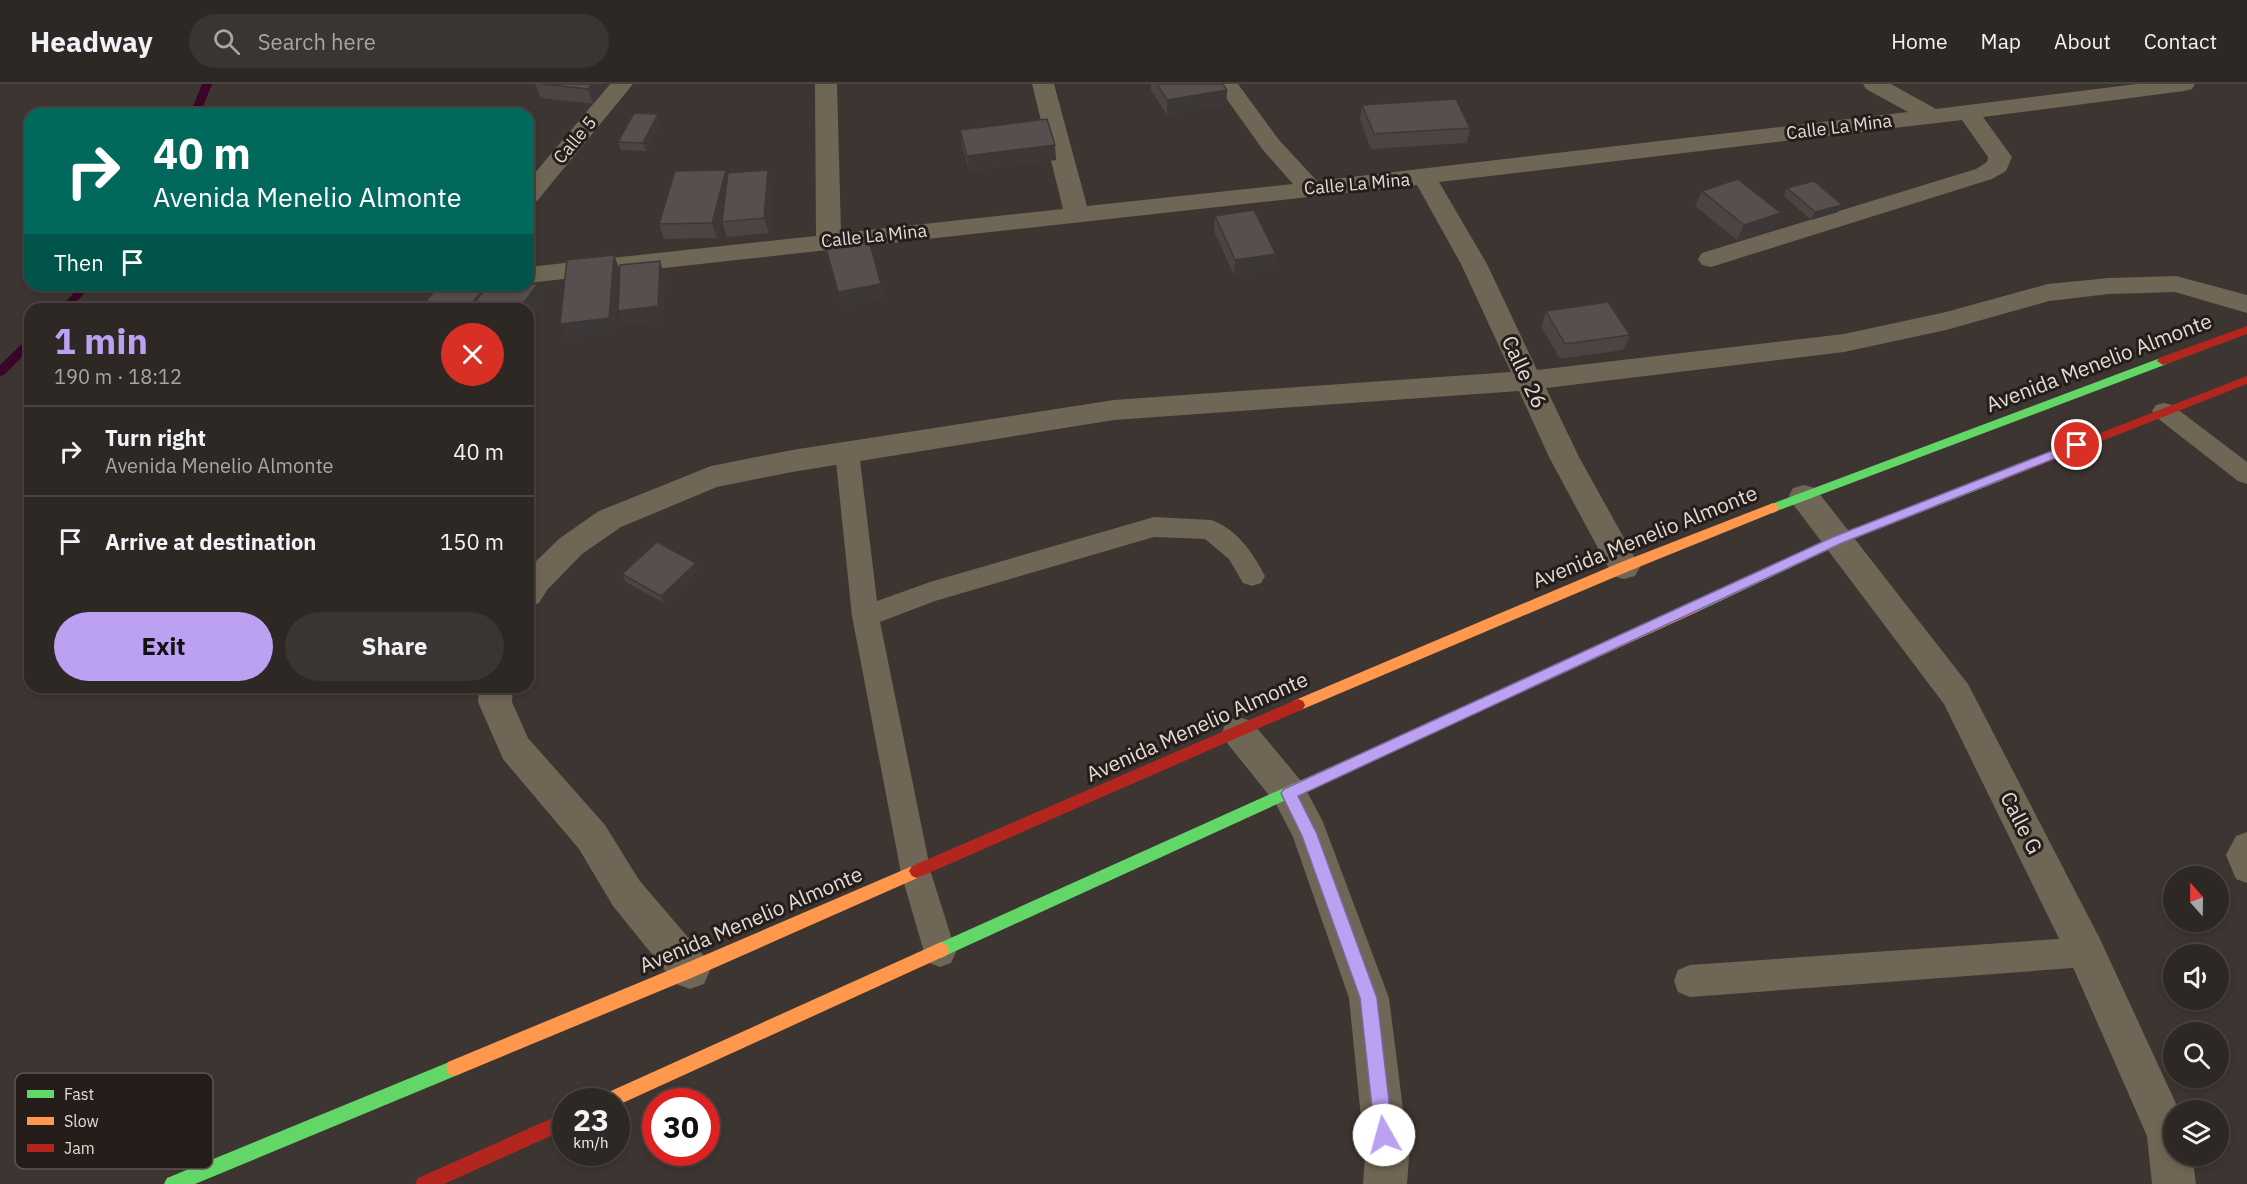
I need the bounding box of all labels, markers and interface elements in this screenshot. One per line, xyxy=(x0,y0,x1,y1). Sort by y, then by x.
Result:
search box xyxy=(189,14,609,68)
text: Headway xyxy=(30,23,153,60)
icon: search xyxy=(210,25,243,58)
text: Search here xyxy=(258,27,376,56)
text: Home xyxy=(1891,27,1948,55)
text: Map xyxy=(1981,27,2021,55)
text: About xyxy=(2054,27,2111,55)
text: Contact xyxy=(2144,27,2217,55)
street label: Calle La Mina xyxy=(1785,109,1894,144)
street label: Calle 5 xyxy=(548,111,601,168)
text: 40 m xyxy=(153,126,251,181)
icon: right xyxy=(54,132,132,210)
street label: Calle La Mina xyxy=(1303,167,1411,200)
text: Avenida Menelio Almonte xyxy=(153,179,462,214)
street label: Calle La Mina xyxy=(820,218,928,253)
icon: arrive xyxy=(116,246,149,279)
text: Then xyxy=(54,248,104,277)
street label: Avenida Menelio Almonte xyxy=(1982,306,2216,418)
text: 1 min xyxy=(54,317,148,364)
button: close xyxy=(441,323,504,386)
street label: Calle 26 xyxy=(1496,331,1554,413)
text: 190 m · 18:12 xyxy=(54,363,182,390)
pin xyxy=(2051,419,2102,470)
text: Turn right xyxy=(105,423,206,452)
icon: arrive xyxy=(2060,428,2093,461)
icon: right xyxy=(54,435,87,468)
text: 40 m xyxy=(453,437,504,466)
text: Avenida Menelio Almonte xyxy=(105,452,334,479)
street label: Avenida Menelio Almonte xyxy=(1528,478,1761,594)
icon: arrive xyxy=(54,525,87,558)
text: Arrive at destination xyxy=(105,527,316,556)
text: 150 m xyxy=(440,527,504,556)
button: Exit xyxy=(54,612,273,681)
button: Share xyxy=(285,612,504,681)
street label: Avenida Menelio Almonte xyxy=(1081,664,1312,788)
street label: Calle G xyxy=(1994,786,2049,859)
street label: Avenida Menelio Almonte xyxy=(635,859,867,979)
north arrow xyxy=(2163,866,2229,932)
map controls xyxy=(2163,866,2229,1166)
button: sound xyxy=(2163,944,2229,1010)
button: search xyxy=(2163,1022,2229,1088)
legend xyxy=(15,1073,213,1169)
text: Fast xyxy=(64,1084,94,1104)
speed limit sign: 30 xyxy=(642,1088,720,1166)
text: 23 xyxy=(573,1100,609,1139)
button: layers xyxy=(2163,1100,2229,1166)
position arrow xyxy=(1352,1103,1416,1167)
text: Slow xyxy=(64,1111,99,1131)
text: km/h xyxy=(573,1133,609,1152)
text: Jam xyxy=(64,1138,95,1158)

